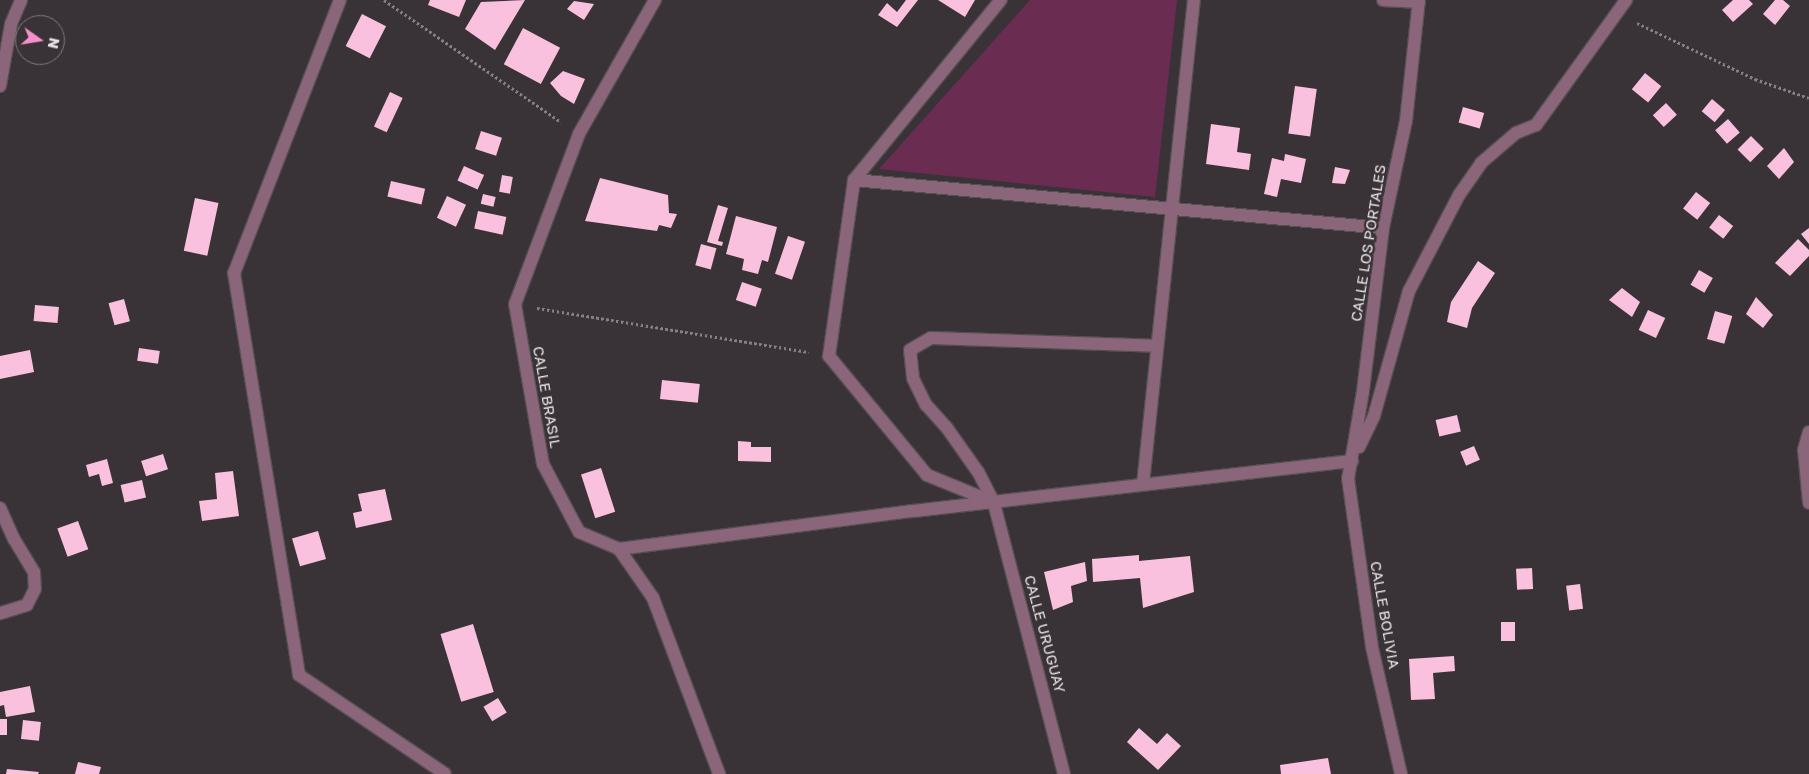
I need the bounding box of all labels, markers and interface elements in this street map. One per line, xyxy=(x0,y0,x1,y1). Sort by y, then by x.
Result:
north arrow xyxy=(15,15,65,65)
text: N xyxy=(45,36,64,50)
street label: CALLE LOS PORTALES xyxy=(1347,163,1389,323)
street label: CALLE BRASIL xyxy=(529,345,565,449)
street label: CALLE BOLIVIA xyxy=(1367,560,1403,670)
street label: CALLE URUGUAY xyxy=(1021,573,1069,695)

